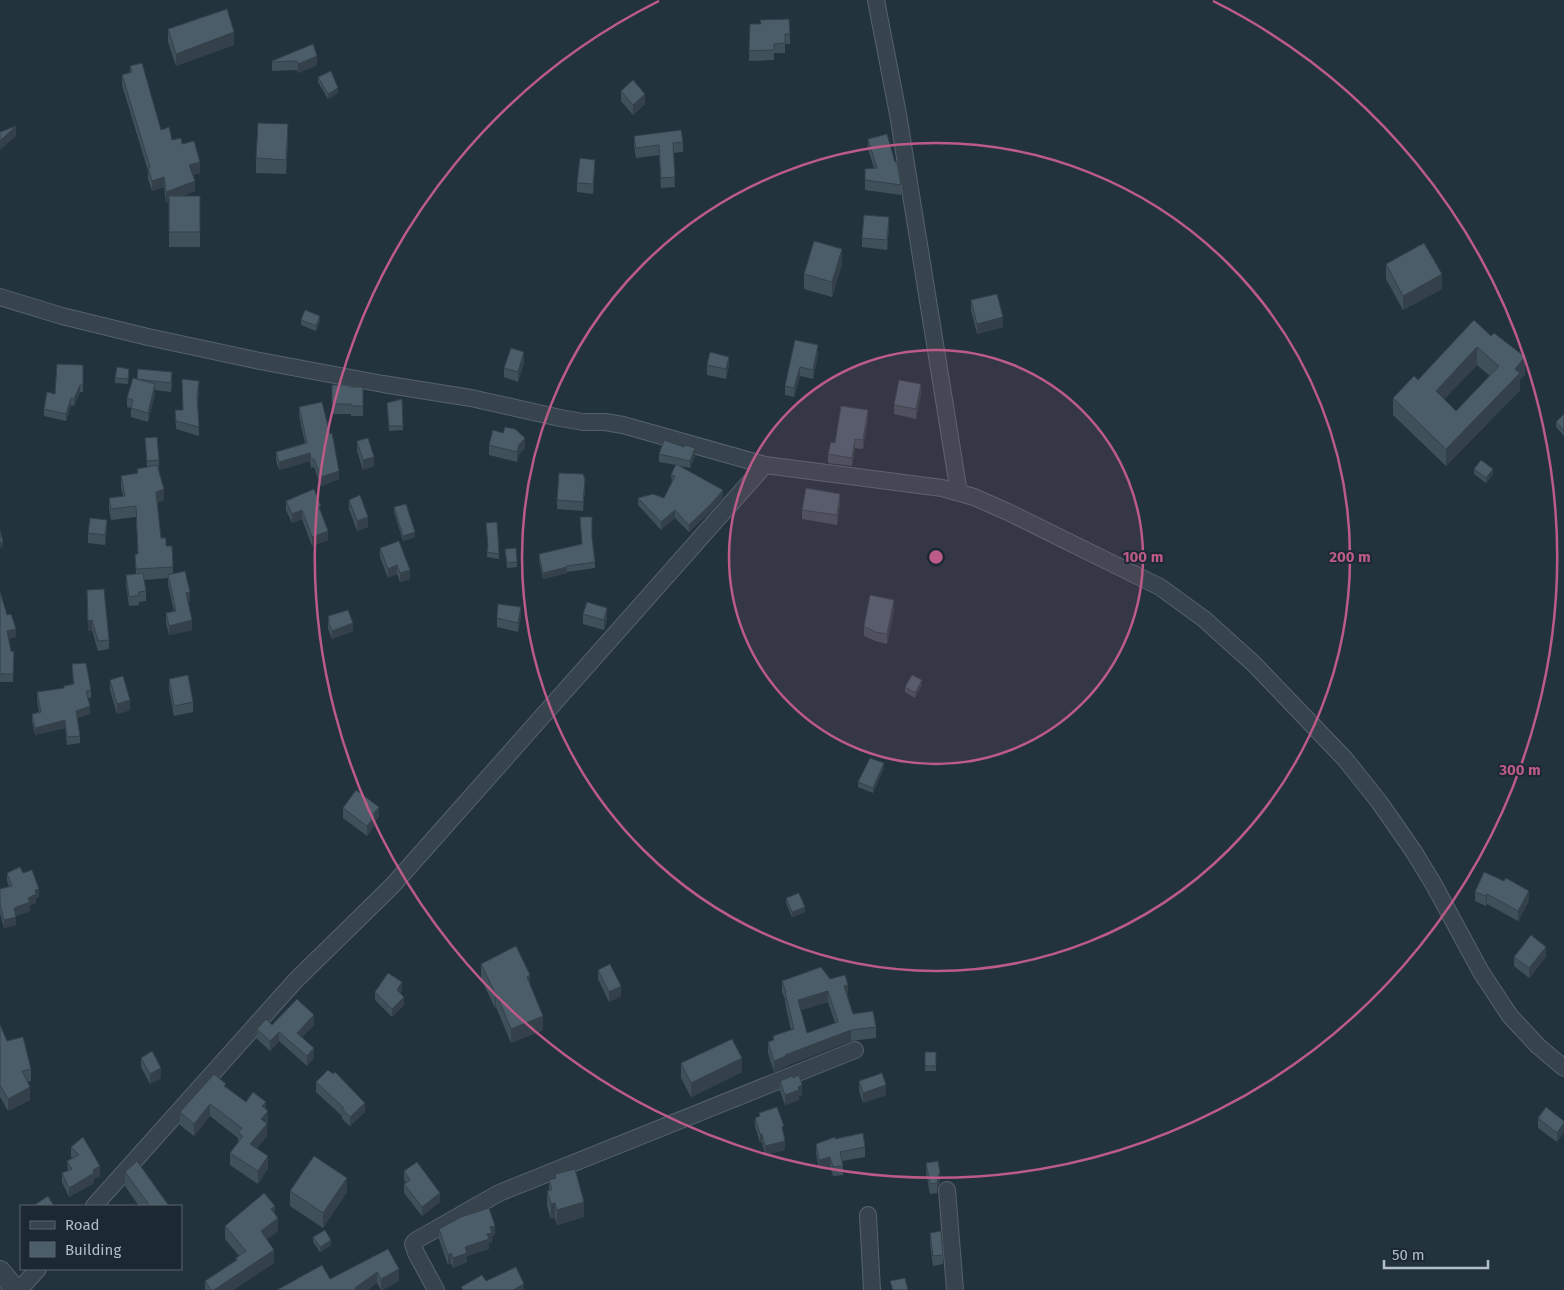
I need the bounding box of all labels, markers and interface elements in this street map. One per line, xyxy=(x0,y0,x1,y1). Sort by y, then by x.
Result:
centre of rings xyxy=(927,548,945,566)
text: 100 m xyxy=(1123,548,1163,566)
text: 200 m xyxy=(1329,548,1371,566)
text: 300 m xyxy=(1498,761,1541,779)
legend xyxy=(20,1205,182,1270)
text: Road xyxy=(65,1216,100,1234)
scale bar xyxy=(1384,1238,1488,1270)
text: Building xyxy=(65,1241,121,1259)
text: 50 m xyxy=(1392,1246,1425,1264)

